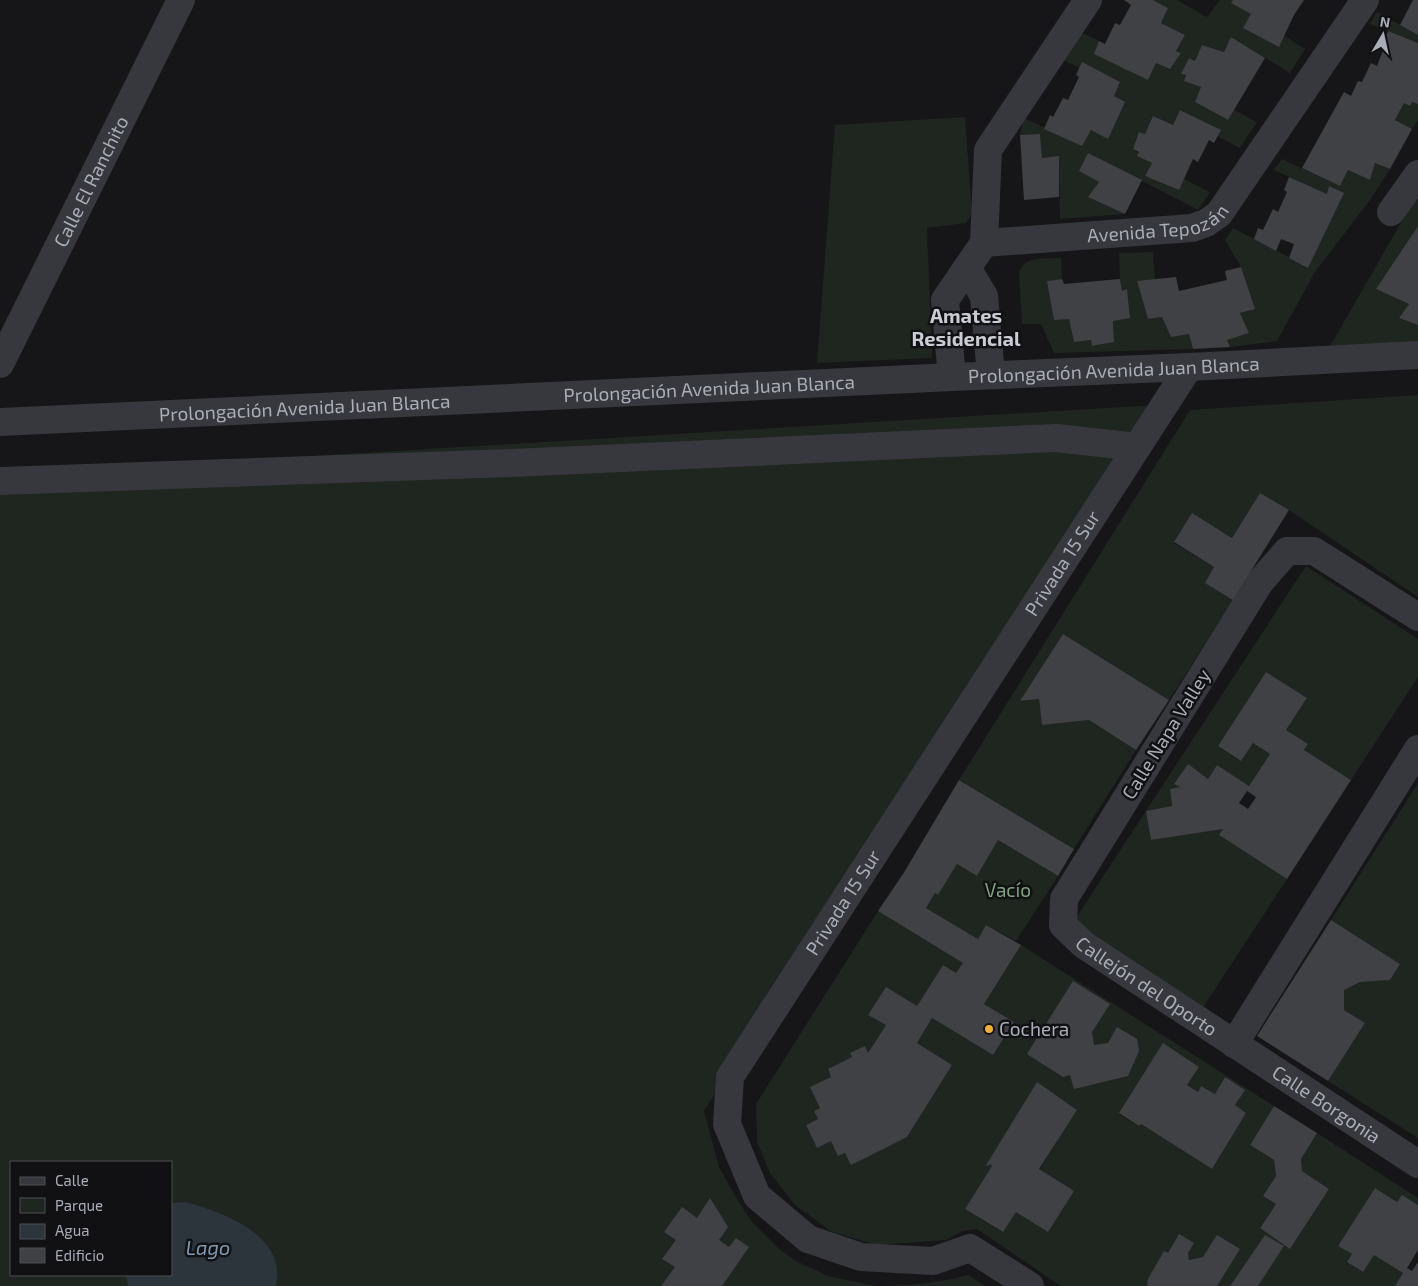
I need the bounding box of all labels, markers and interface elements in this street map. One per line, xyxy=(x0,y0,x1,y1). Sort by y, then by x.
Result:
north arrow xyxy=(1358,10,1408,60)
text: N xyxy=(1379,12,1391,31)
street label: Calle El Ranchito xyxy=(48,112,133,250)
street label: Avenida Tepozán xyxy=(1086,200,1233,247)
district label: Amates Residencial xyxy=(911,303,1021,350)
street label: Prolongación Avenida Juan Blanca xyxy=(968,351,1260,387)
street label: Prolongación Avenida Juan Blanca xyxy=(563,370,855,406)
street label: Prolongación Avenida Juan Blanca xyxy=(158,389,451,425)
street label: Privada 15 Sur xyxy=(1019,506,1104,620)
street label: Calle Napa Valley xyxy=(1116,664,1215,803)
street label: Privada 15 Sur xyxy=(800,845,885,959)
park label: Vacío xyxy=(985,878,1031,901)
street label: Callejón del Oporto xyxy=(1071,931,1222,1040)
place label: Cochera xyxy=(999,1017,1069,1040)
marker: Cochera xyxy=(983,1023,995,1035)
street label: Calle Borgonia xyxy=(1268,1060,1385,1147)
legend xyxy=(10,1161,172,1276)
text: Calle xyxy=(55,1171,89,1189)
text: Parque xyxy=(55,1196,103,1214)
text: Agua xyxy=(55,1221,90,1239)
water label: Lago xyxy=(186,1235,230,1259)
text: Edificio xyxy=(55,1246,104,1264)

